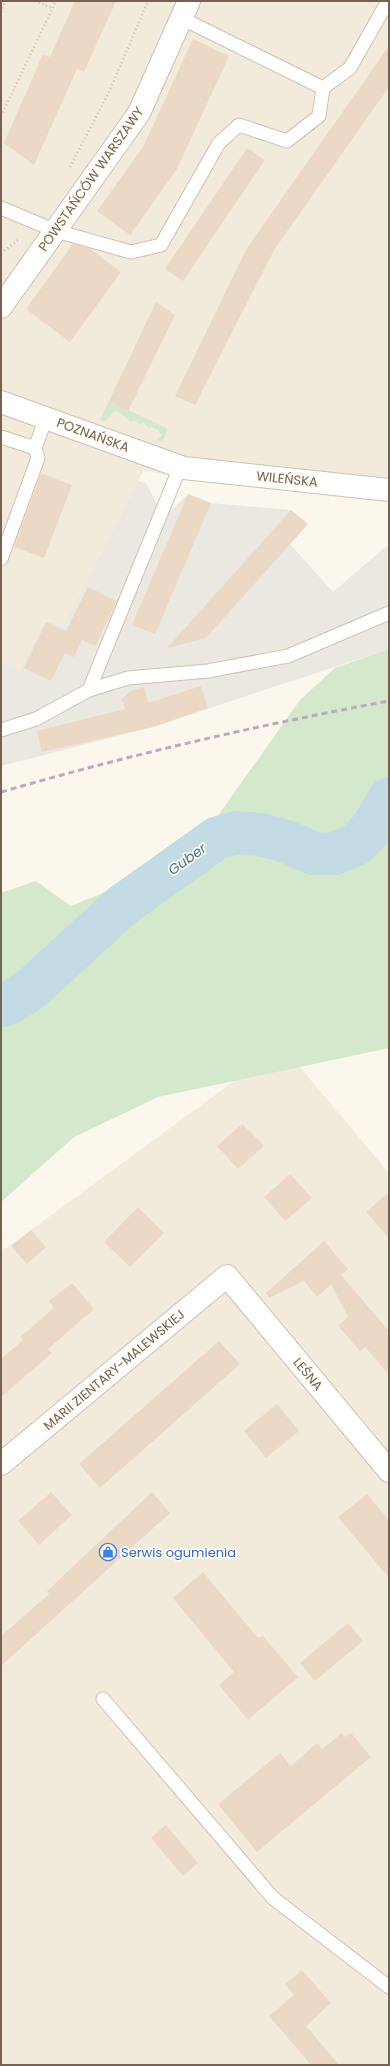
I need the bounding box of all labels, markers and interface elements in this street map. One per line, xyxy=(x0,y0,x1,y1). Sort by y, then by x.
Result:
street label: POWSTAŃCÓW WARSZAWY xyxy=(34,103,148,255)
street label: POZNAŃSKA xyxy=(54,413,132,457)
street label: WILEŃSKA xyxy=(255,466,319,492)
water label: Guber xyxy=(164,838,211,880)
street label: MARII ZIENTARY-MALEWSKIEJ xyxy=(39,1305,189,1435)
street label: LEŚNA xyxy=(289,1353,328,1395)
shop icon: Serwis ogumienia xyxy=(98,1542,118,1562)
place label: Serwis ogumienia xyxy=(121,1543,236,1562)

